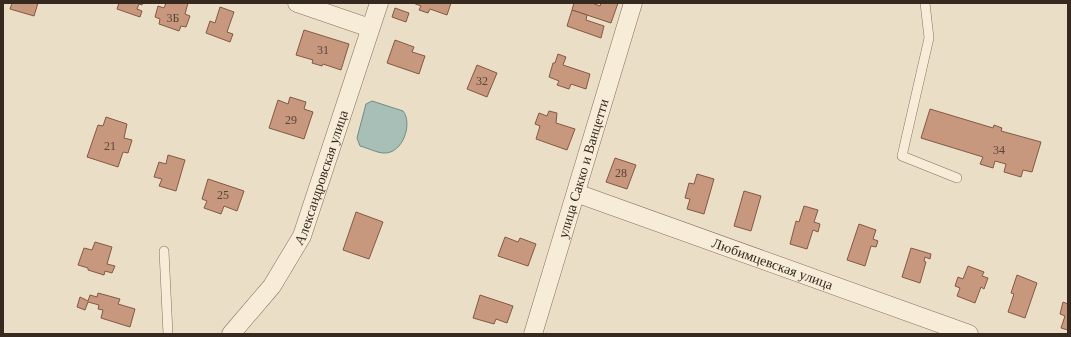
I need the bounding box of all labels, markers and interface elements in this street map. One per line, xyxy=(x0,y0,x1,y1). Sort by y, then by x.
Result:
house number: 3Б xyxy=(167,11,180,25)
house number: 31 xyxy=(317,43,329,57)
house number: 32 xyxy=(476,74,488,88)
street label: улица Сакко и Ванцетти xyxy=(555,97,612,240)
street label: Александровская улица xyxy=(291,108,351,248)
house number: 29 xyxy=(285,113,297,127)
house number: 21 xyxy=(104,139,116,153)
house number: 34 xyxy=(993,143,1005,157)
house number: 28 xyxy=(615,166,627,180)
house number: 25 xyxy=(217,188,229,202)
street label: Любимцевская улица xyxy=(710,235,836,293)

